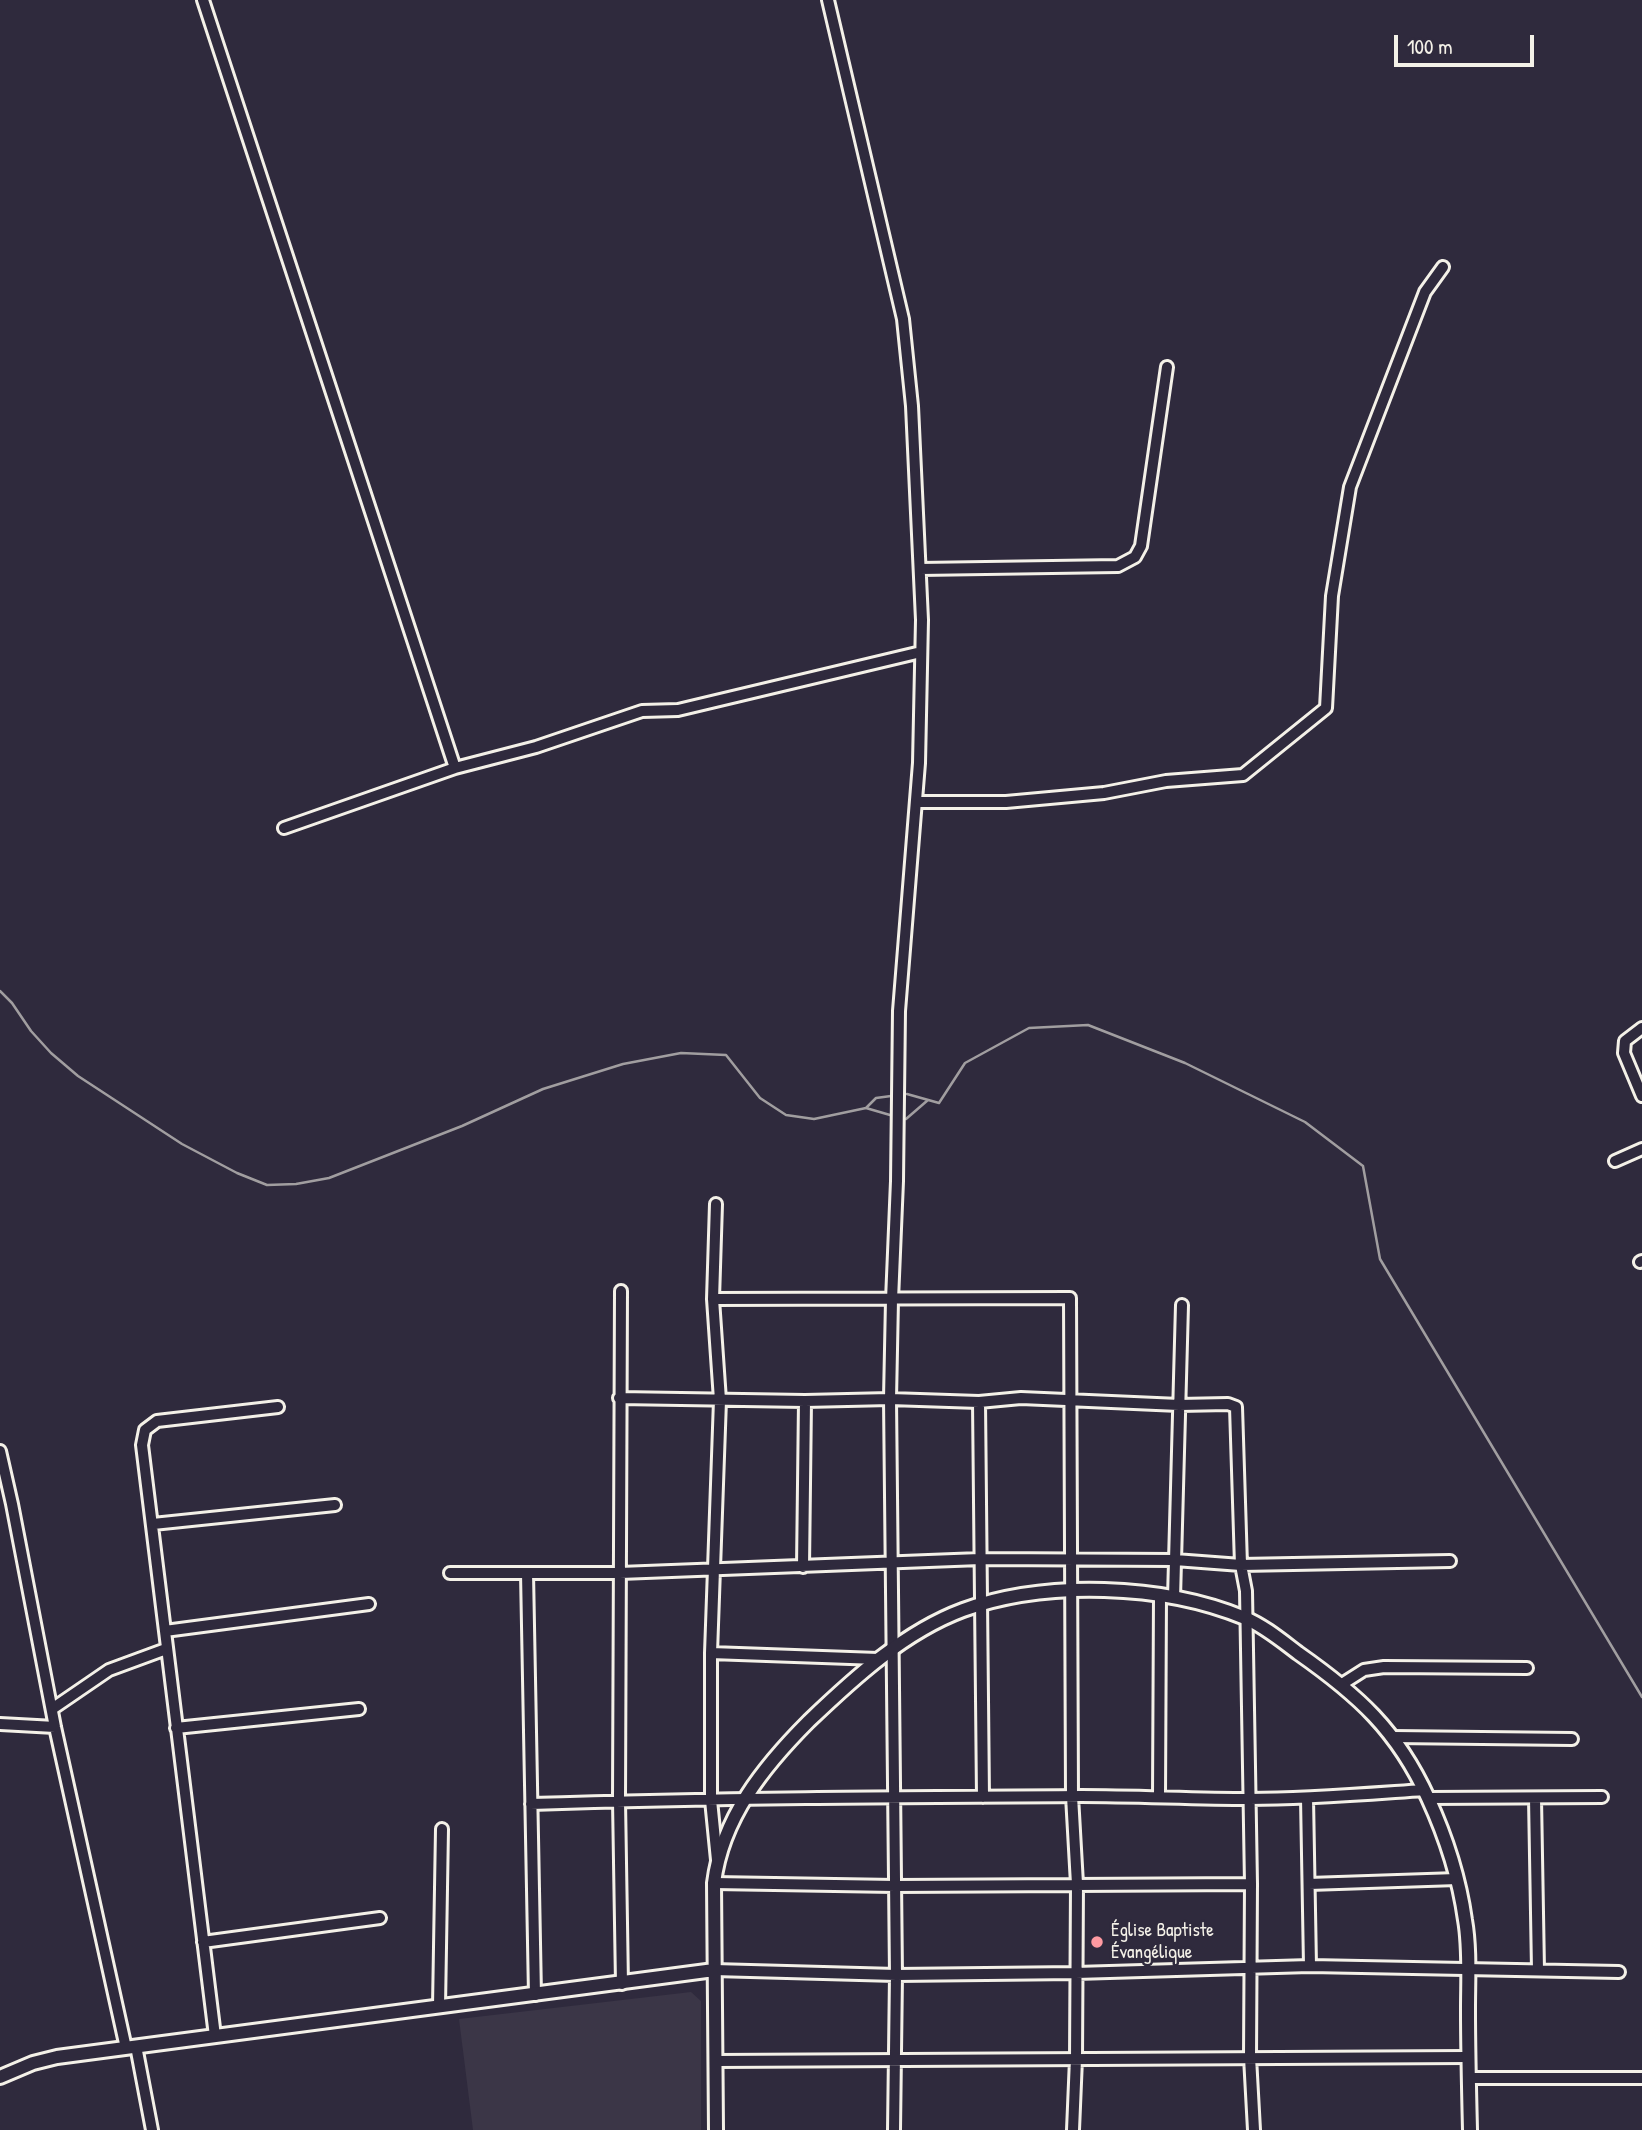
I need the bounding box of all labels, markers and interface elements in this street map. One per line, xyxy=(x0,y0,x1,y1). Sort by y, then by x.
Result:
scale bar xyxy=(1397,21,1537,65)
text: 100 m xyxy=(1407,32,1453,61)
place label: Église Baptiste Évangélique xyxy=(1111,1920,1214,1964)
marker: Église Baptiste Évangélique xyxy=(1089,1934,1105,1950)

